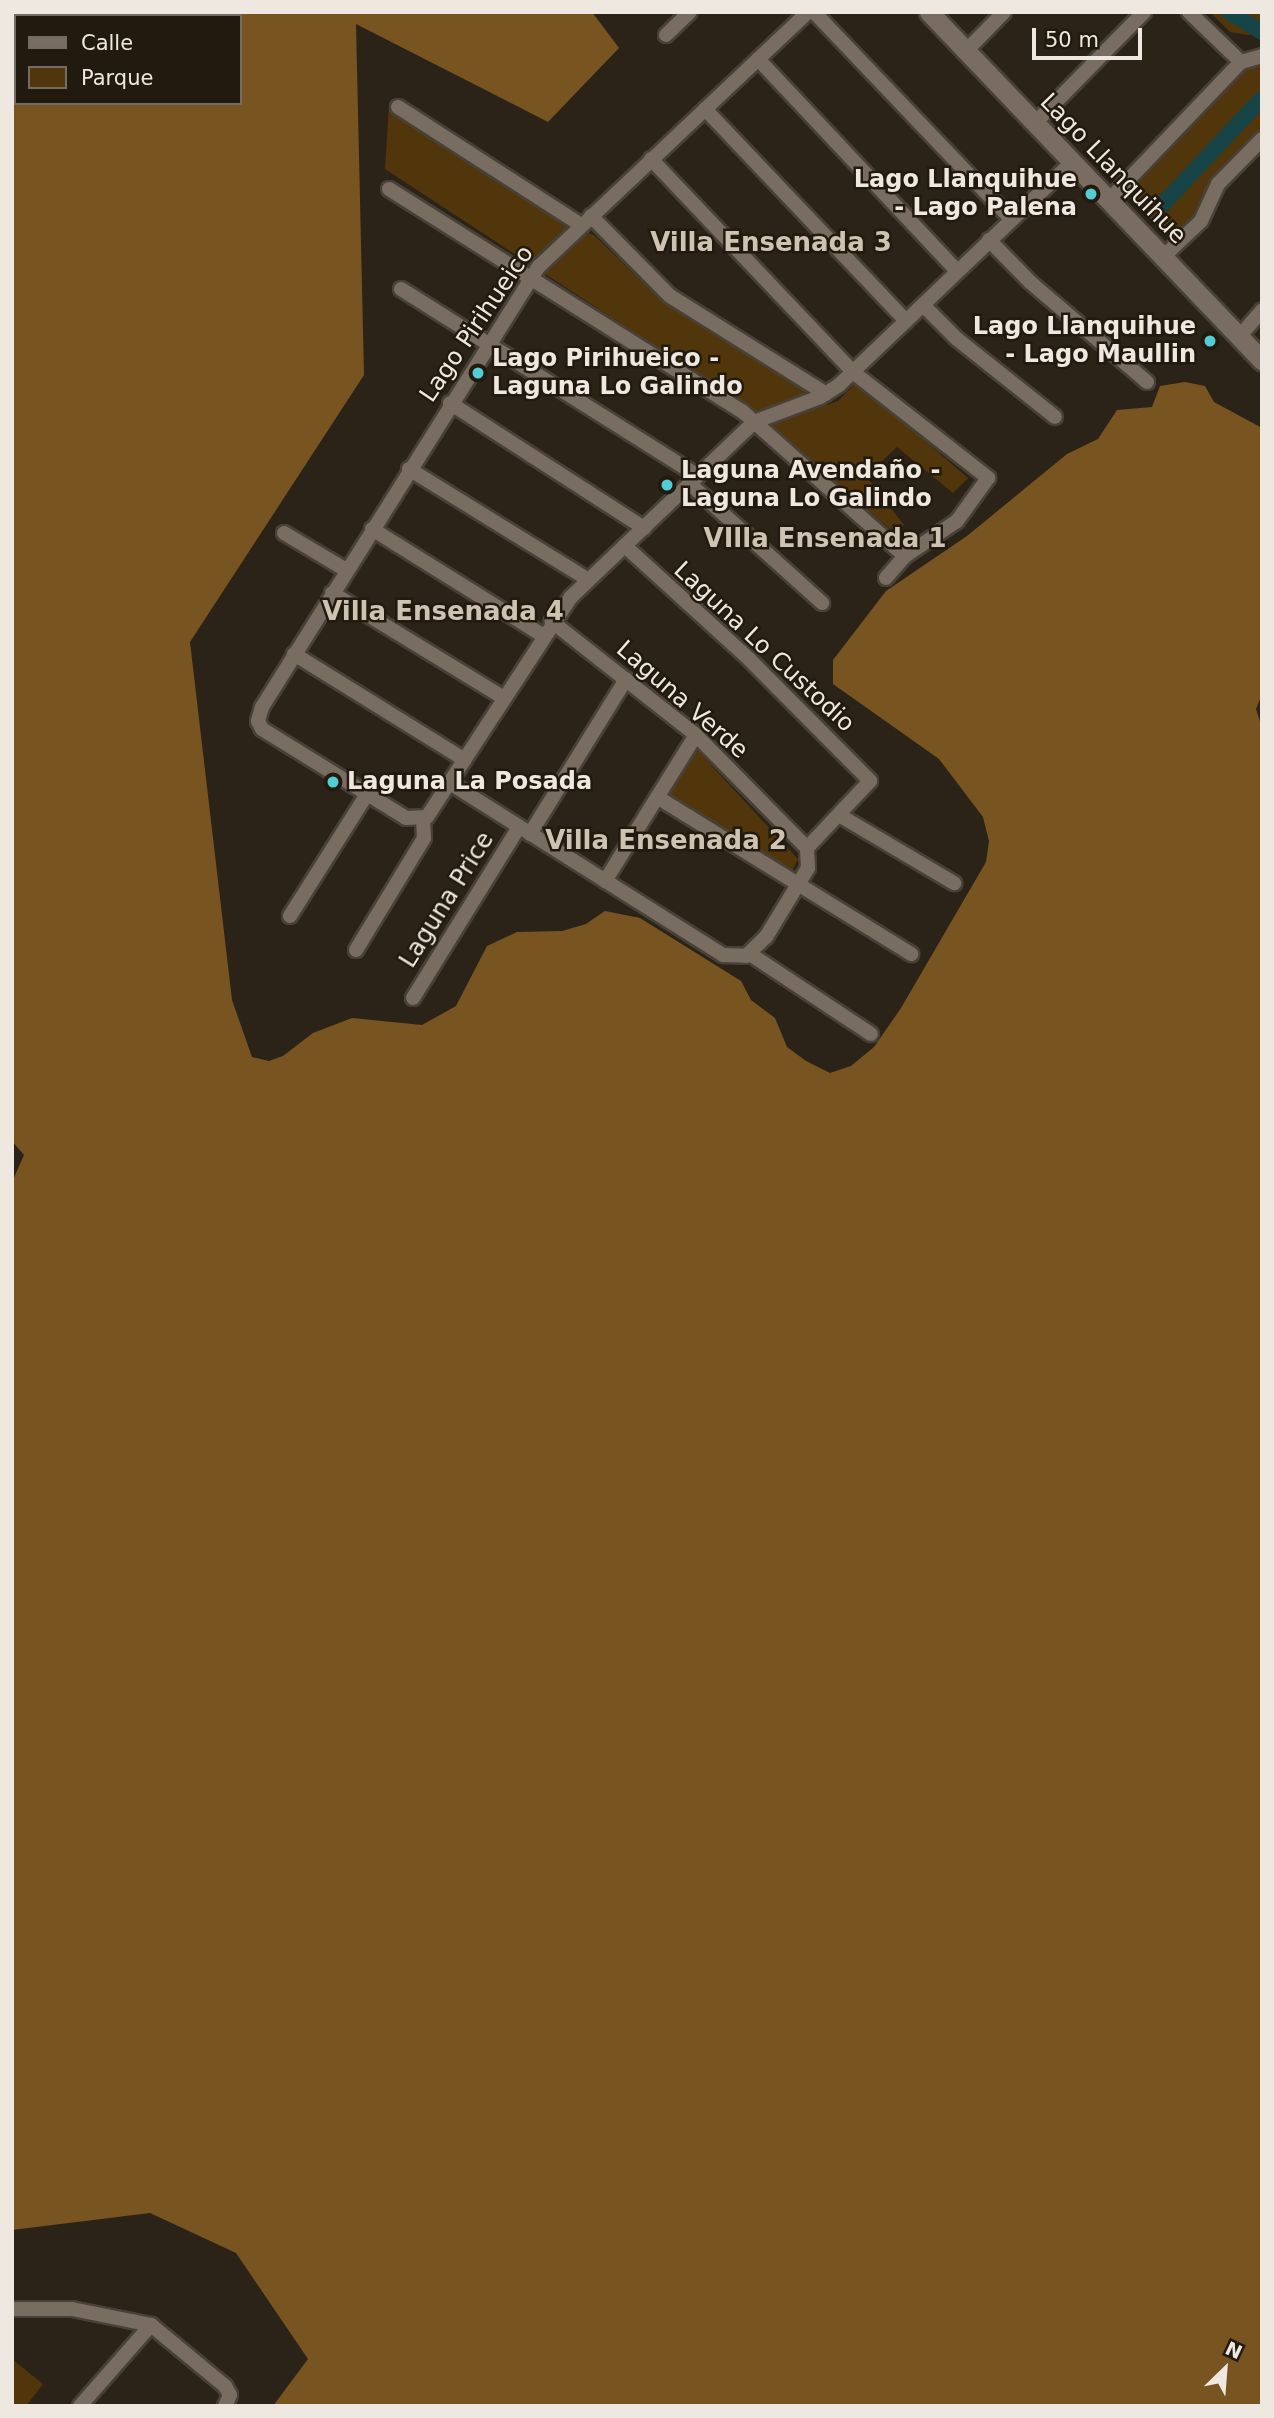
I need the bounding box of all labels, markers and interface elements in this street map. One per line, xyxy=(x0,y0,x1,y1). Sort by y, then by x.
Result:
legend xyxy=(14,14,242,105)
scale bar xyxy=(1036,14,1146,58)
text: 50 m xyxy=(1045,28,1099,52)
text: Calle xyxy=(81,31,133,55)
text: Parque xyxy=(81,66,153,90)
street label: Lago Llanquihue xyxy=(1034,88,1192,250)
place label: Lago Llanquihue - Lago Palena xyxy=(854,166,1077,222)
marker: Lago Llanquihue - Lago Palena xyxy=(1083,186,1099,202)
district label: Villa Ensenada 3 xyxy=(650,227,892,259)
street label: Lago Pirihueico xyxy=(414,240,540,408)
place label: Lago Llanquihue - Lago Maullin xyxy=(973,313,1196,369)
marker: Lago Llanquihue - Lago Maullin xyxy=(1202,333,1218,349)
place label: Lago Pirihueico - Laguna Lo Galindo xyxy=(492,345,743,401)
marker: Lago Pirihueico - Laguna Lo Galindo xyxy=(470,365,486,381)
place label: Laguna Avendaño - Laguna Lo Galindo xyxy=(681,457,940,513)
marker: Laguna Avendaño - Laguna Lo Galindo xyxy=(659,477,675,493)
district label: VIlla Ensenada 1 xyxy=(704,523,946,555)
street label: Laguna Lo Custodio xyxy=(668,556,860,738)
district label: Villa Ensenada 4 xyxy=(322,596,564,628)
street label: Laguna Verde xyxy=(610,635,754,765)
place label: Laguna La Posada xyxy=(347,768,592,796)
marker: Laguna La Posada xyxy=(325,774,341,790)
district label: Villa Ensenada 2 xyxy=(545,825,787,857)
street label: Laguna Price xyxy=(394,827,500,973)
north arrow xyxy=(1190,2334,1260,2404)
text: N xyxy=(1222,2337,1246,2363)

